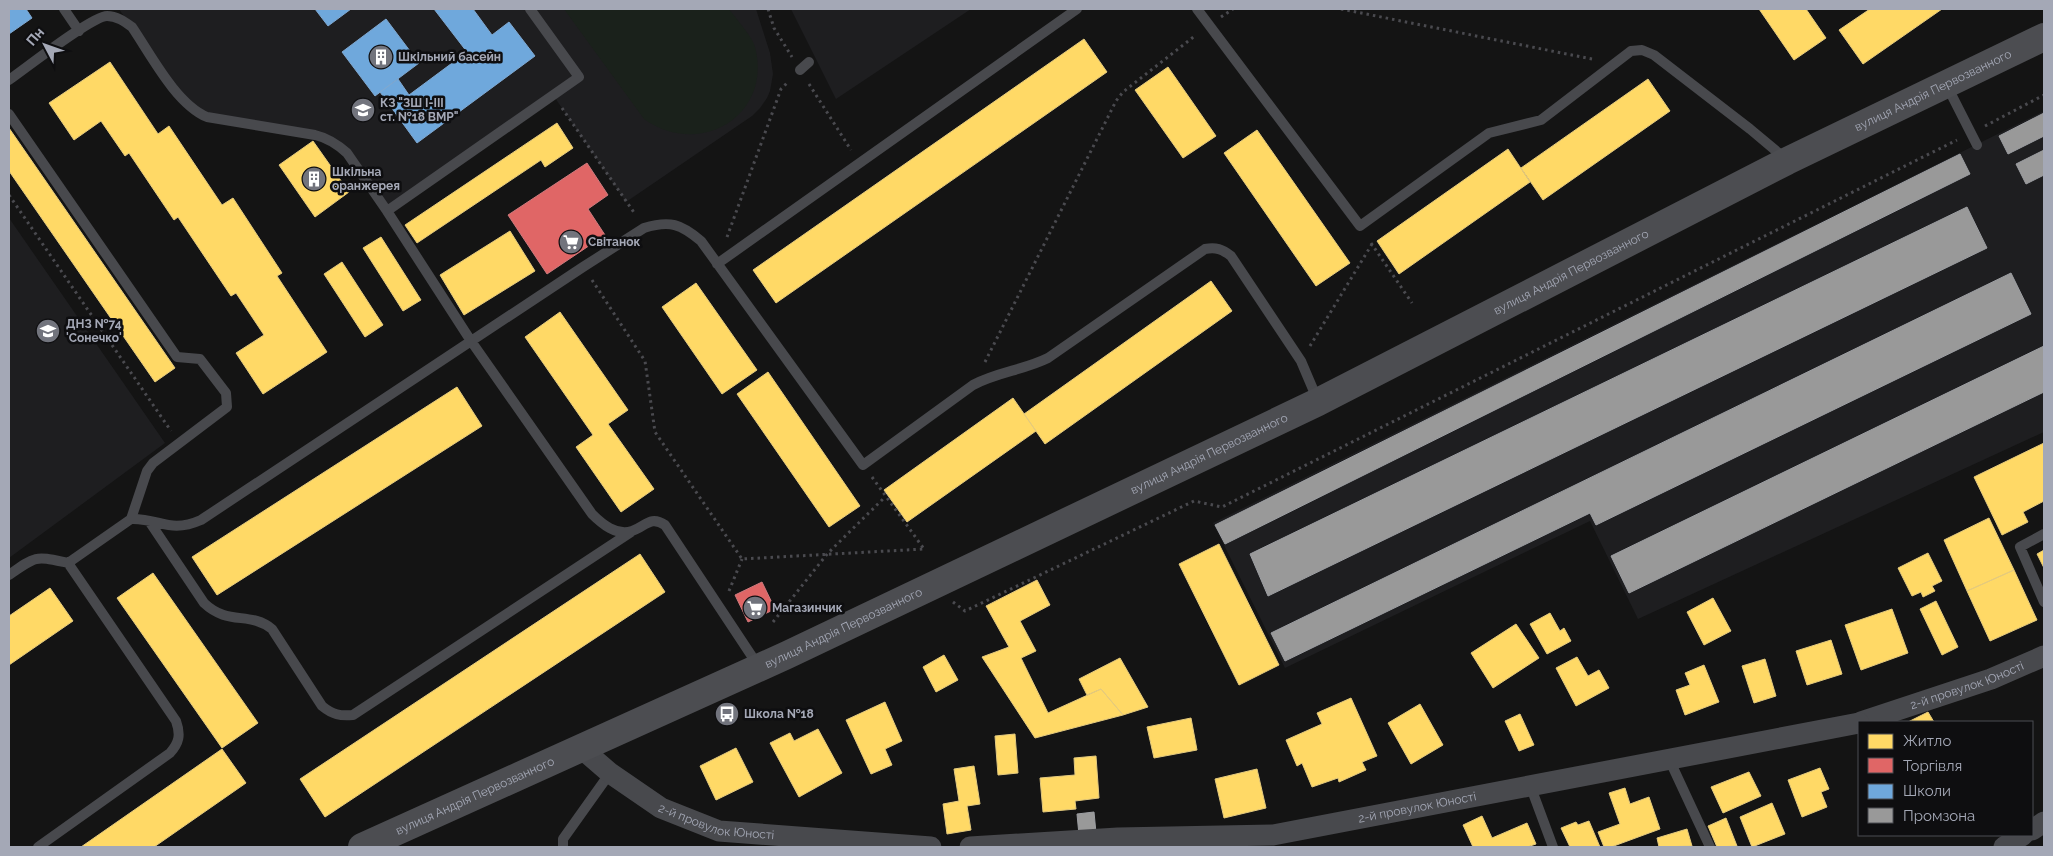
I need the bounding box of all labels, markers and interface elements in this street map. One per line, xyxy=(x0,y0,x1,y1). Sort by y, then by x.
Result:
north arrow xyxy=(20,20,70,70)
text: Пн xyxy=(23,24,47,49)
building icon: Шкільний басейн xyxy=(368,44,394,70)
street label: вулиця Андрія Первозванного xyxy=(1852,47,2014,134)
place label: Шкільний басейн xyxy=(398,50,501,64)
place label: КЗ "ЗШ І-ІІІ ст. №18 ВМР" xyxy=(380,96,459,124)
school or university icon: КЗ "ЗШ І-ІІІ ст. №18 ВМР" xyxy=(350,97,376,123)
place label: Шкільна оранжерея xyxy=(332,165,400,193)
building icon: Шкільна оранжерея xyxy=(301,166,327,192)
street label: вулиця Андрія Первозванного xyxy=(1491,226,1651,318)
supermarket icon: Світанок xyxy=(558,229,584,255)
place label: Світанок xyxy=(588,235,640,249)
place label: ДНЗ №74 'Сонечко' xyxy=(66,317,122,345)
school or university icon: ДНЗ №74 'Сонечко' xyxy=(35,318,61,344)
street label: вулиця Андрія Первозванного xyxy=(1128,410,1290,497)
street label: вулиця Андрія Первозванного xyxy=(763,585,924,671)
supermarket icon: Магазинчик xyxy=(742,595,768,621)
place label: Магазинчик xyxy=(772,601,843,615)
street label: 2-й провулок Юності xyxy=(1908,659,2026,712)
bus stop icon: Школа №18 xyxy=(714,701,740,727)
place label: Школа №18 xyxy=(744,707,814,721)
legend xyxy=(1858,721,2033,836)
text: Житло xyxy=(1903,732,1951,750)
street label: вулиця Андрія Первозванного xyxy=(394,754,556,838)
text: Торгівля xyxy=(1903,757,1962,775)
text: Школи xyxy=(1903,782,1951,800)
street label: 2-й провулок Юності xyxy=(1357,789,1477,826)
street label: 2-й провулок Юності xyxy=(656,801,775,842)
text: Промзона xyxy=(1903,807,1975,825)

